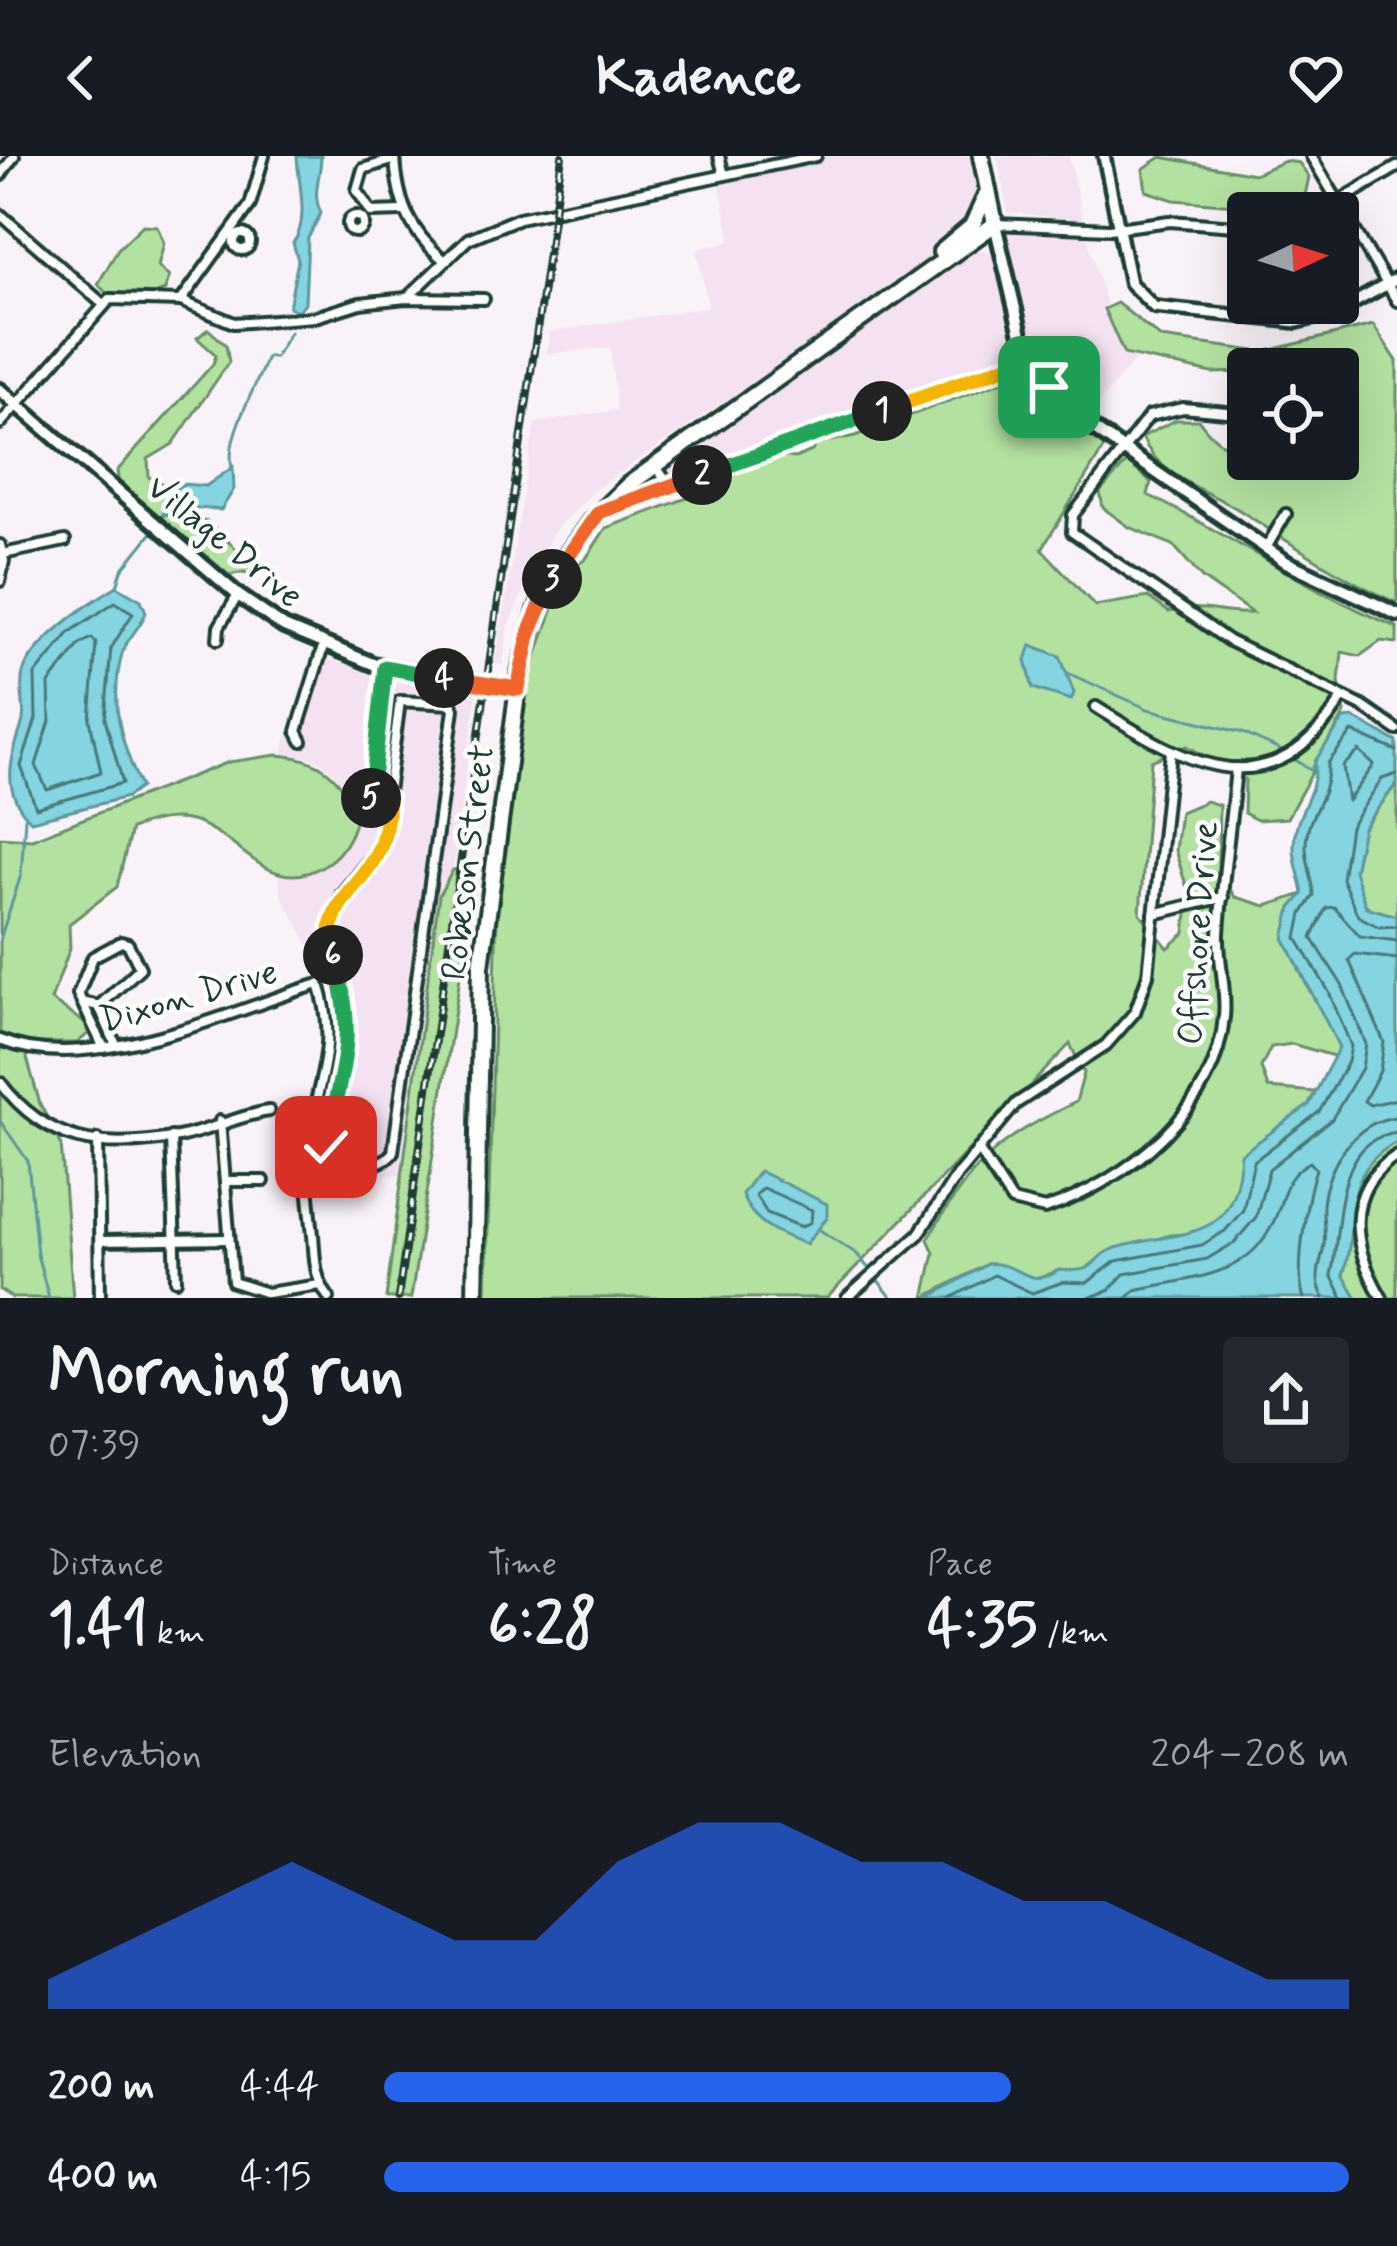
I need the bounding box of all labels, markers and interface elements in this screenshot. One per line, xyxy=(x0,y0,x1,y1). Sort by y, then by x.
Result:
text: Kadence xyxy=(596,43,801,114)
icon: back xyxy=(48,45,114,111)
icon: heart xyxy=(1283,45,1349,111)
north arrow xyxy=(1227,192,1359,324)
map controls xyxy=(1227,192,1359,480)
pin xyxy=(998,336,1100,438)
button: locate xyxy=(1227,348,1359,480)
icon: arrive xyxy=(1016,354,1082,420)
pin: 1 xyxy=(852,381,912,441)
text: 1 xyxy=(875,389,889,433)
pin: 2 xyxy=(672,445,732,505)
text: 2 xyxy=(694,453,710,497)
street label: Village Drive xyxy=(136,465,312,620)
pin: 3 xyxy=(522,549,582,609)
text: 3 xyxy=(545,557,559,601)
pin: 4 xyxy=(414,648,474,708)
text: 4 xyxy=(434,656,454,700)
street label: Robeson Street xyxy=(432,742,507,983)
pin: 5 xyxy=(341,768,401,828)
text: 5 xyxy=(361,776,381,820)
street label: Offshore Drive xyxy=(1168,820,1231,1047)
pin: 6 xyxy=(303,925,363,985)
text: 6 xyxy=(325,933,341,977)
street label: Dixon Drive xyxy=(95,950,283,1045)
pin xyxy=(275,1096,377,1198)
icon: check xyxy=(293,1114,359,1180)
text: Morning run xyxy=(48,1332,404,1418)
button: share xyxy=(1223,1337,1349,1463)
text: 07:39 xyxy=(48,1420,141,1471)
text: Distance xyxy=(48,1543,164,1587)
text: Time xyxy=(488,1543,557,1587)
text: Pace xyxy=(927,1543,993,1587)
text: 1.41 xyxy=(48,1587,148,1666)
text: 6:28 xyxy=(488,1587,597,1666)
text: 4:35 xyxy=(927,1587,1037,1666)
text: km xyxy=(148,1612,205,1656)
text: /km xyxy=(1037,1612,1109,1656)
text: Elevation xyxy=(48,1730,202,1781)
text: 204–208 m xyxy=(1151,1730,1349,1781)
text: 200 m xyxy=(48,2062,154,2113)
text: 4:44 xyxy=(240,2062,319,2113)
text: 400 m xyxy=(48,2152,158,2203)
text: 4:15 xyxy=(240,2152,311,2203)

